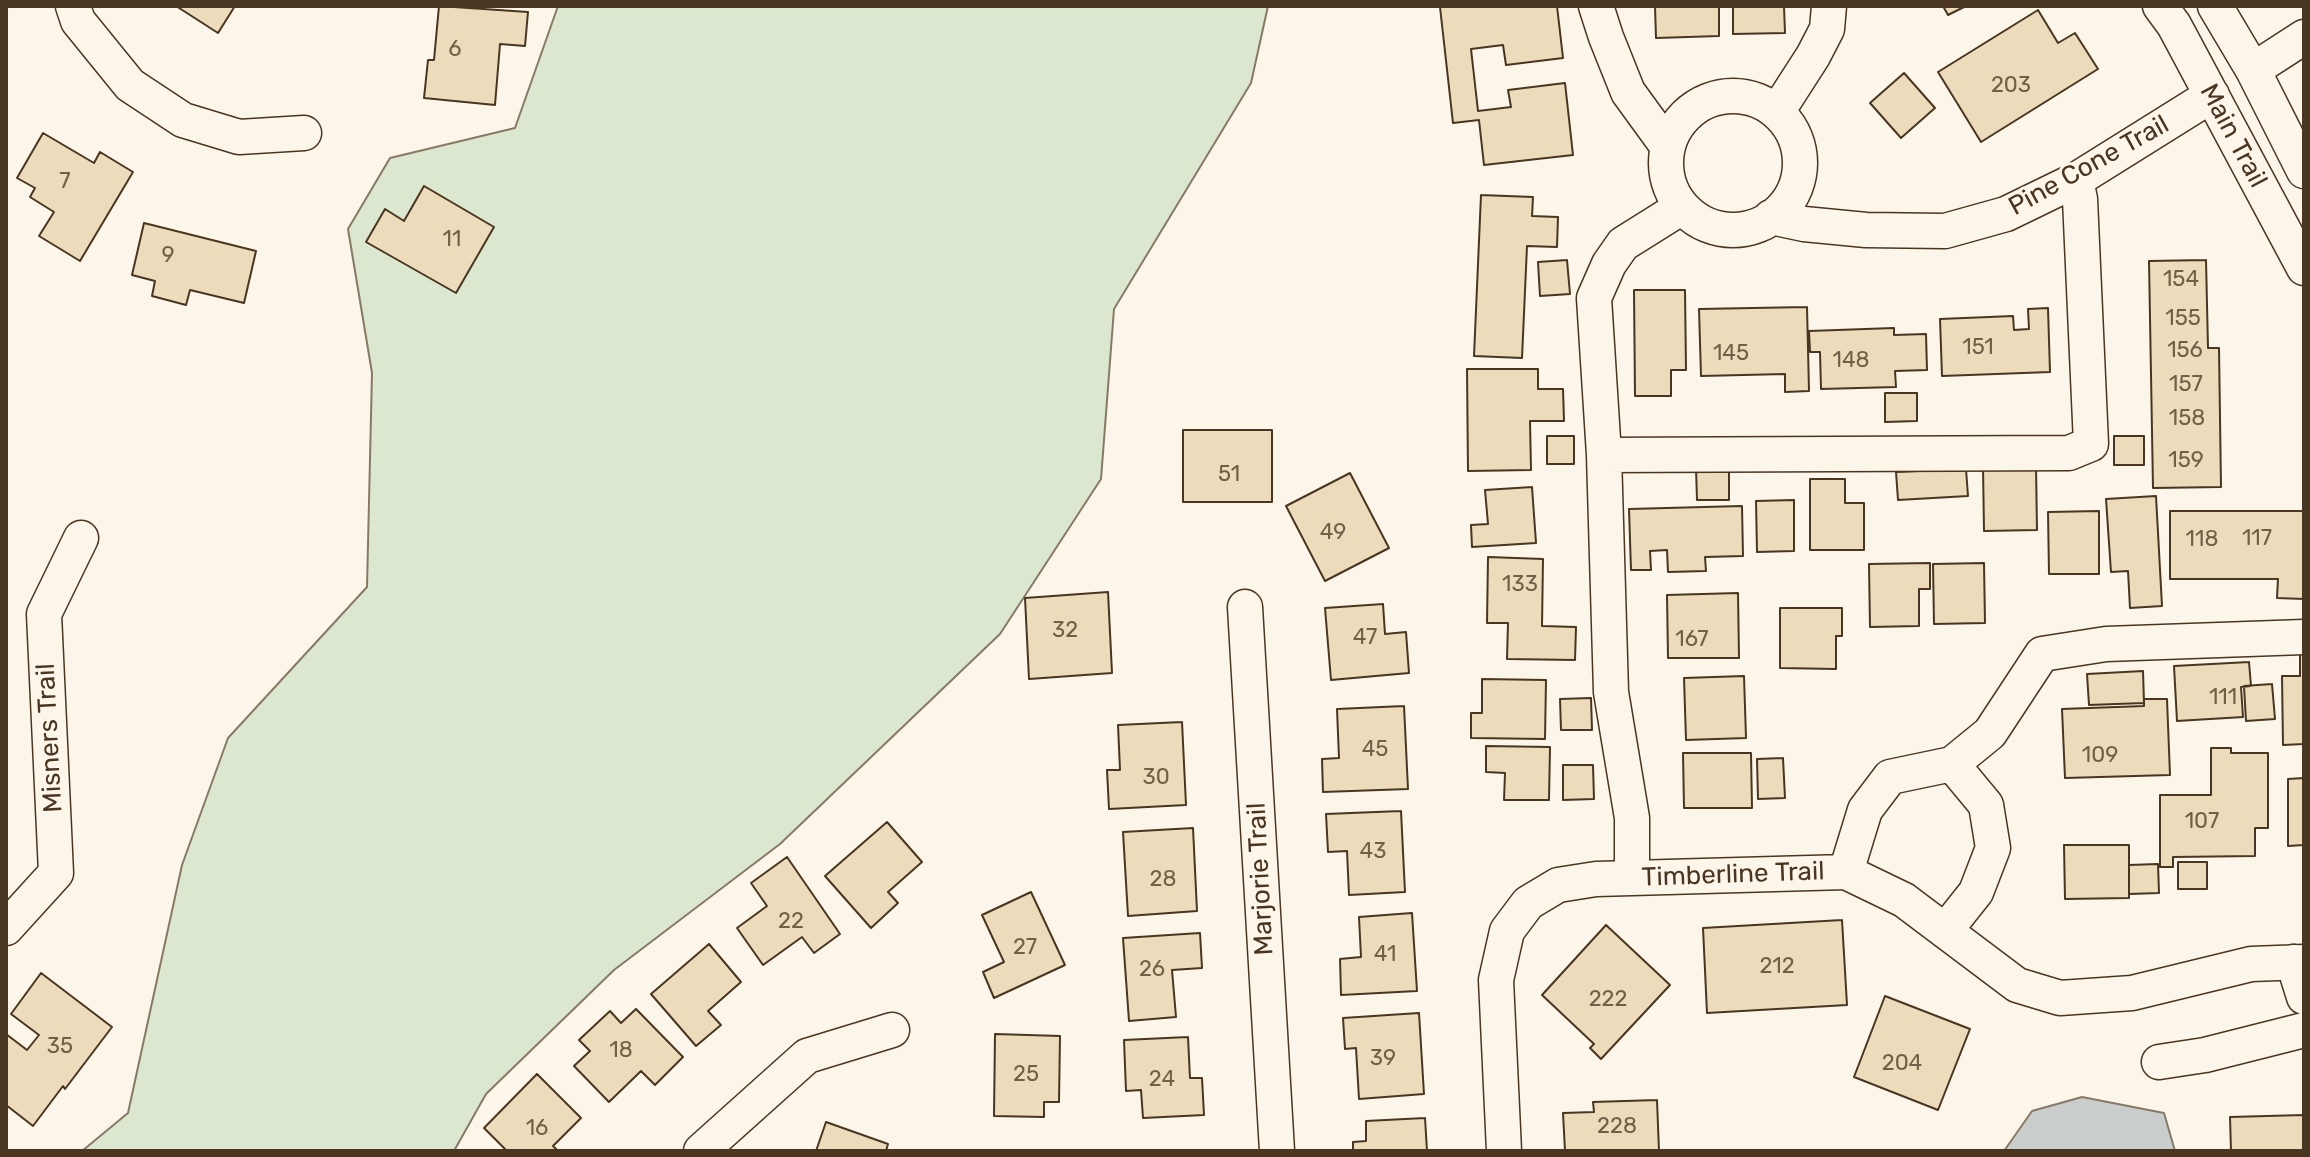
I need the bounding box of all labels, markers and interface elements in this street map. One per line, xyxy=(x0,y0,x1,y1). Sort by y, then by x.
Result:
house number: 6 xyxy=(448,37,462,63)
house number: 203 xyxy=(1991,73,2031,99)
street label: Main Trail xyxy=(2193,79,2273,193)
street label: Pine Cone Trail xyxy=(2004,109,2174,223)
house number: 7 xyxy=(59,169,71,195)
house number: 11 xyxy=(443,227,461,253)
house number: 9 xyxy=(161,243,175,269)
house number: 154 xyxy=(2163,267,2199,293)
house number: 155 xyxy=(2165,306,2201,332)
house number: 151 xyxy=(1962,335,1994,361)
house number: 156 xyxy=(2167,338,2203,364)
house number: 145 xyxy=(1713,341,1749,367)
house number: 148 xyxy=(1832,348,1870,374)
house number: 157 xyxy=(2169,372,2203,398)
house number: 158 xyxy=(2169,406,2205,432)
house number: 159 xyxy=(2168,448,2204,474)
house number: 51 xyxy=(1218,462,1240,488)
house number: 49 xyxy=(1320,520,1346,546)
house number: 117 xyxy=(2242,526,2272,552)
house number: 118 xyxy=(2186,527,2218,553)
house number: 133 xyxy=(1502,572,1538,598)
house number: 32 xyxy=(1052,618,1078,644)
house number: 47 xyxy=(1353,625,1377,651)
house number: 167 xyxy=(1675,627,1709,653)
street label: Misners Trail xyxy=(31,662,69,814)
house number: 111 xyxy=(2209,685,2237,711)
house number: 45 xyxy=(1362,737,1388,763)
house number: 109 xyxy=(2082,743,2118,769)
house number: 30 xyxy=(1142,765,1170,791)
street label: Marjorie Trail xyxy=(1241,802,1281,956)
house number: 107 xyxy=(2185,809,2219,835)
house number: 43 xyxy=(1360,839,1386,865)
street label: Timberline Trail xyxy=(1641,856,1825,894)
house number: 28 xyxy=(1150,867,1176,893)
house number: 22 xyxy=(778,909,804,935)
house number: 27 xyxy=(1013,935,1037,961)
house number: 41 xyxy=(1374,942,1396,968)
house number: 212 xyxy=(1759,954,1795,980)
house number: 26 xyxy=(1139,957,1165,983)
house number: 222 xyxy=(1589,987,1627,1013)
house number: 35 xyxy=(47,1034,73,1060)
house number: 18 xyxy=(609,1038,633,1064)
house number: 39 xyxy=(1370,1046,1396,1072)
house number: 204 xyxy=(1882,1051,1922,1077)
house number: 25 xyxy=(1013,1062,1039,1088)
house number: 24 xyxy=(1149,1067,1175,1093)
house number: 228 xyxy=(1597,1114,1637,1140)
house number: 16 xyxy=(526,1116,548,1142)

